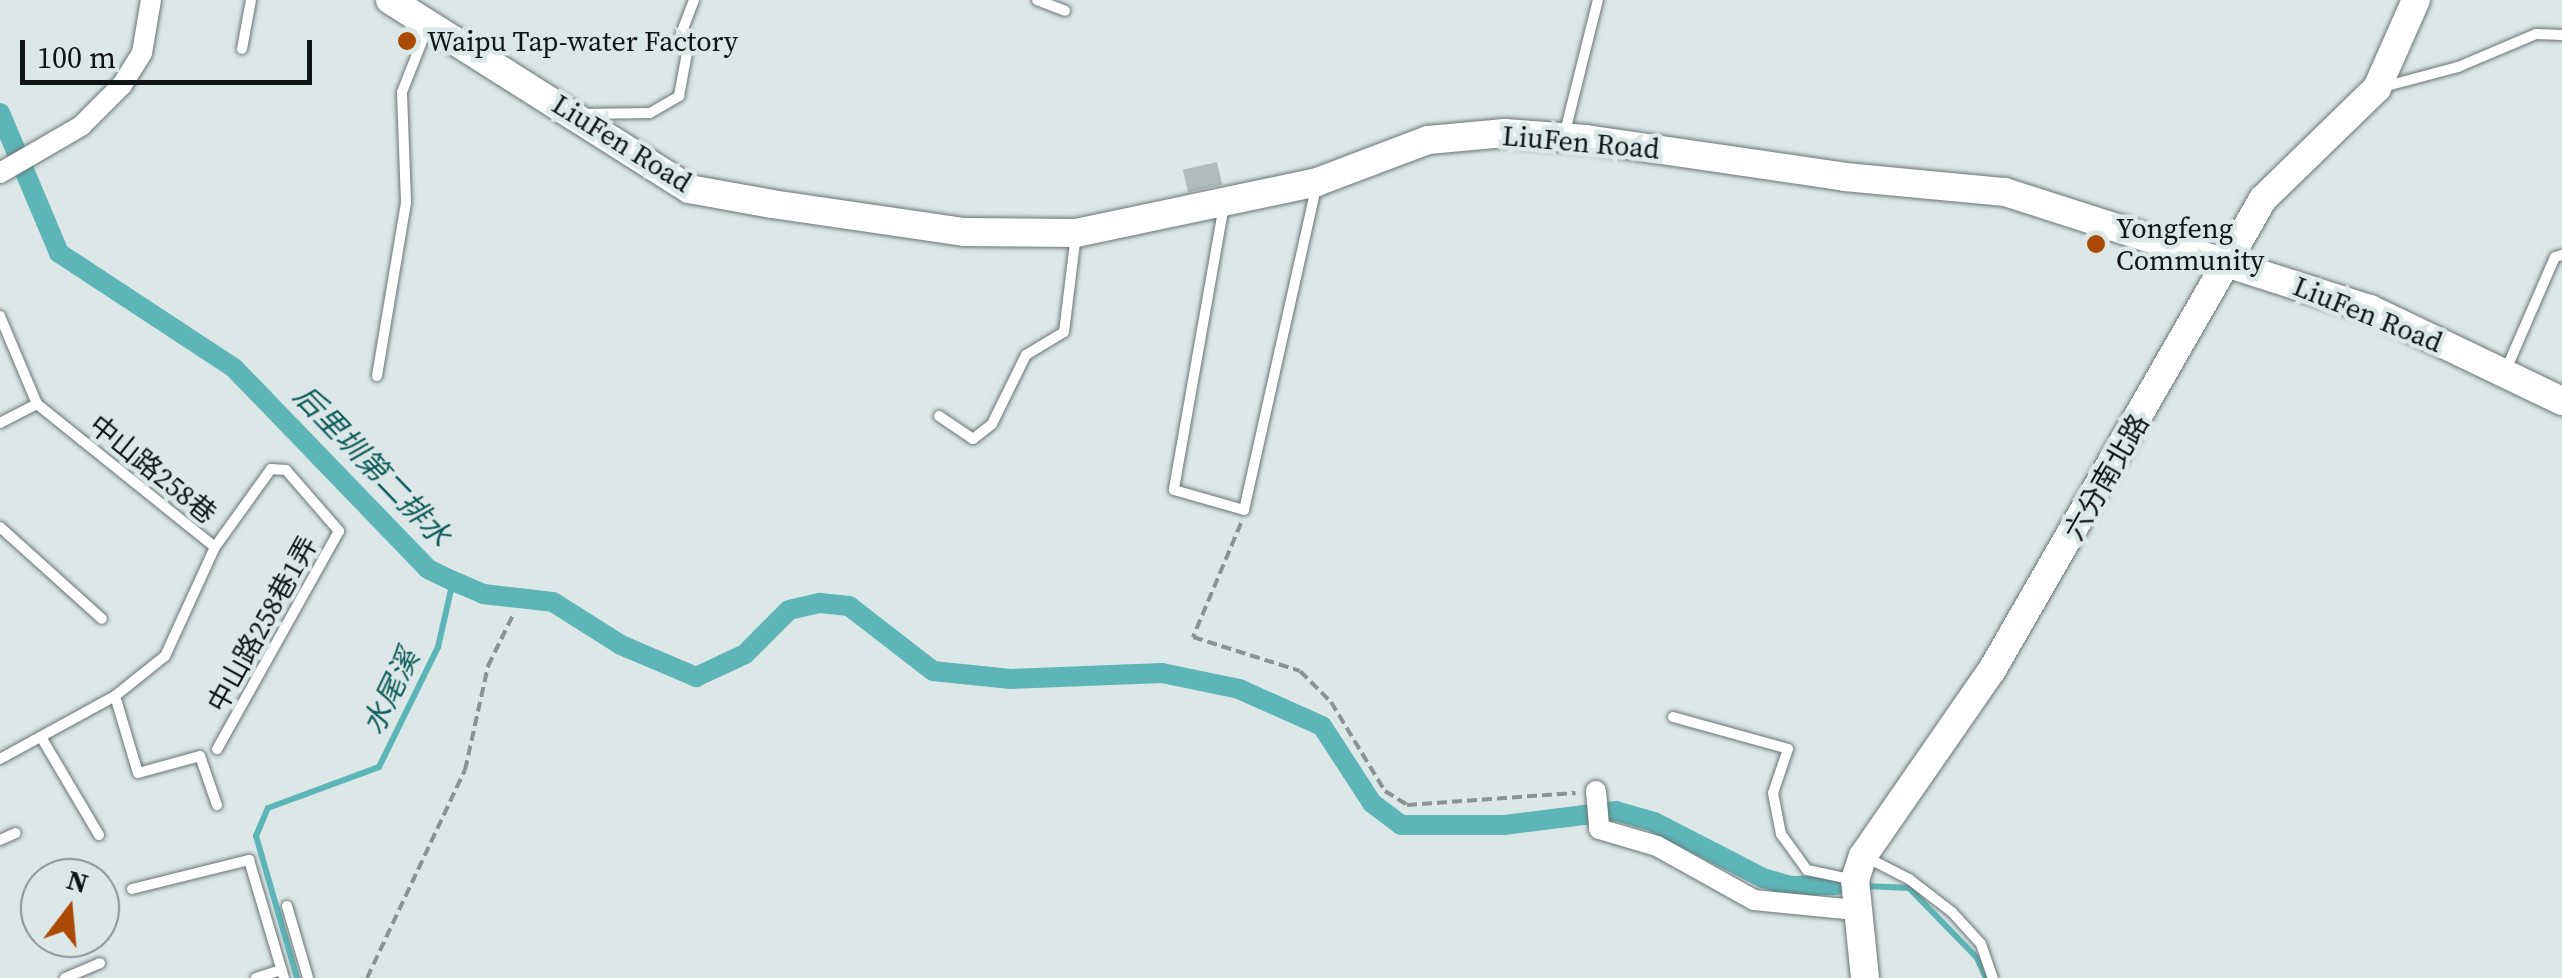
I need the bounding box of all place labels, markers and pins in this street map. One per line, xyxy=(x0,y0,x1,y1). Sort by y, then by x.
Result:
place label: Waipu Tap-water Factory xyxy=(427,24,739,58)
marker: Waipu Tap-water Factory xyxy=(396,30,418,52)
place label: Yongfeng Community xyxy=(2116,211,2264,277)
marker: Yongfeng Community xyxy=(2085,233,2107,255)

